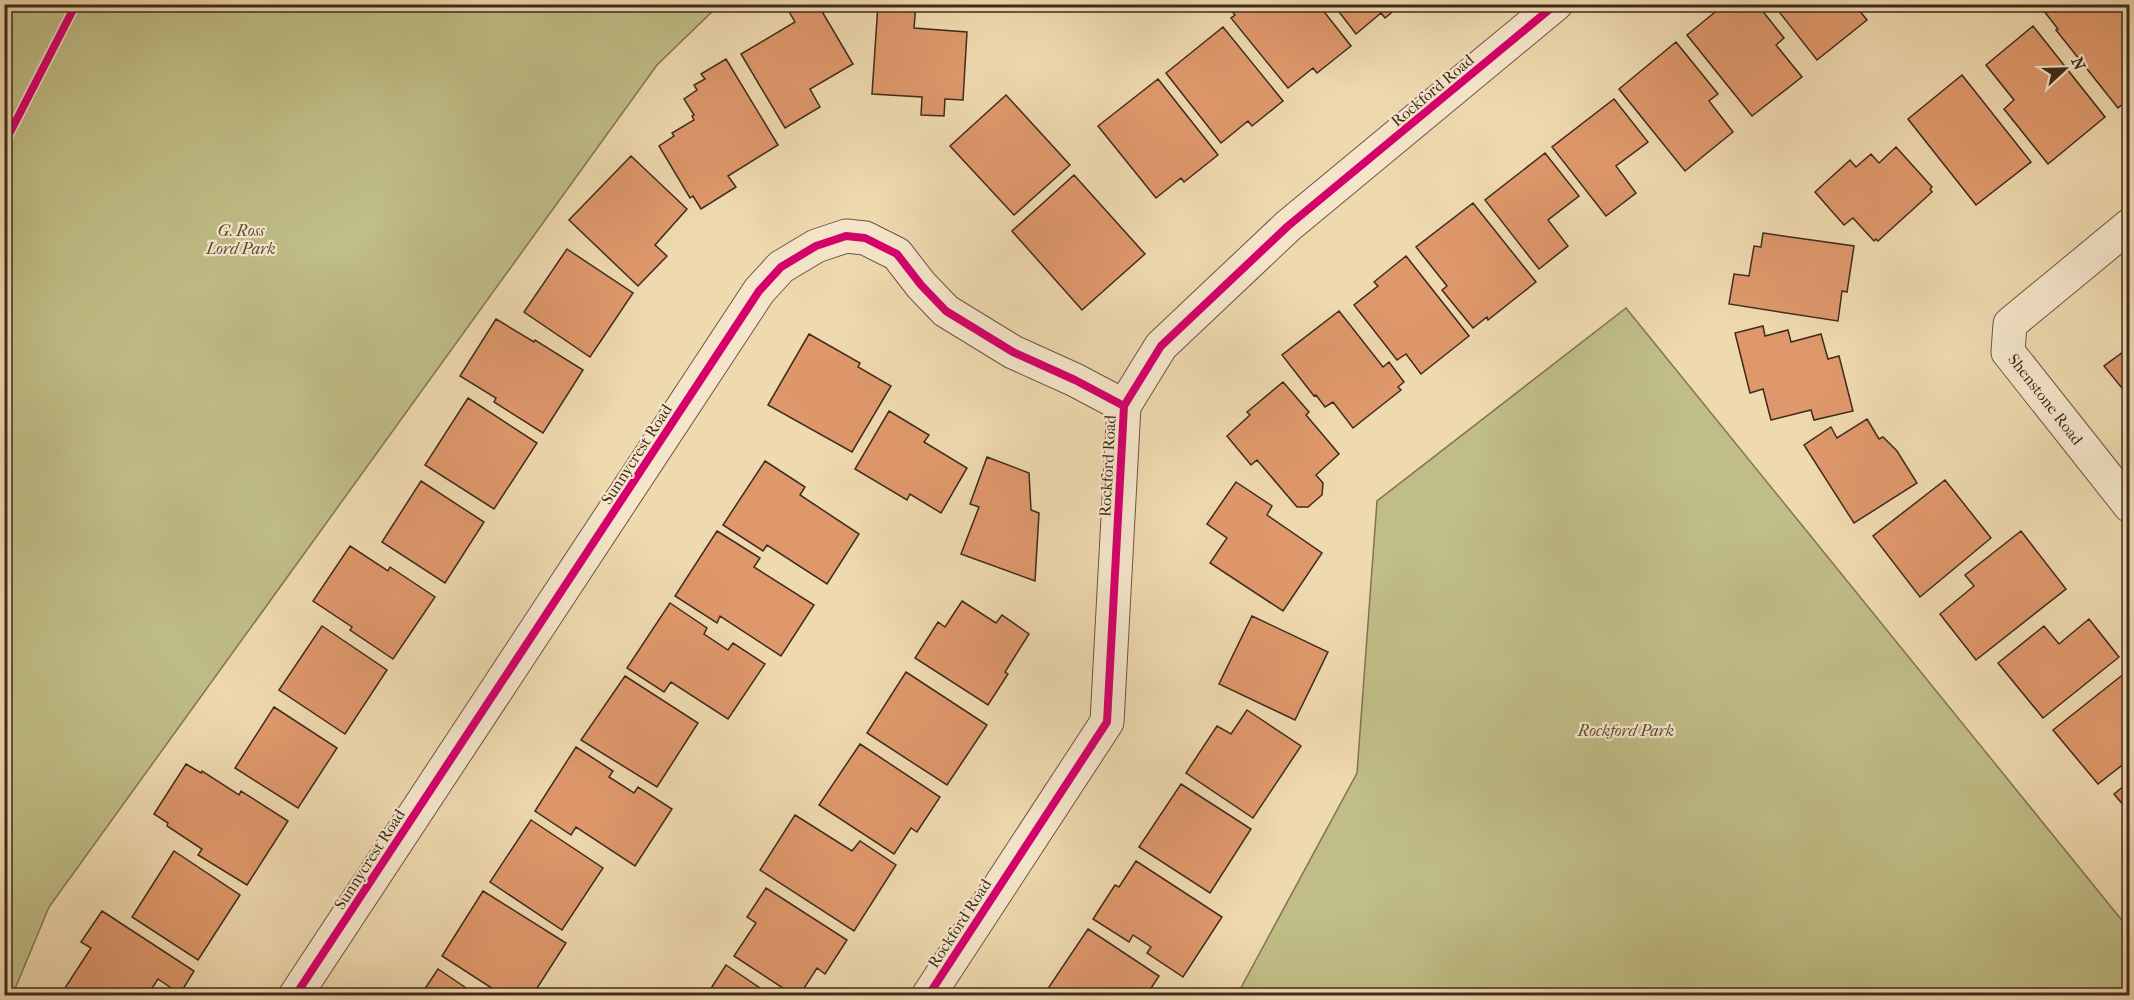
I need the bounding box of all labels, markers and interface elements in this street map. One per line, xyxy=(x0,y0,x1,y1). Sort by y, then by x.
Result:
north arrow xyxy=(2035,39,2095,99)
street label: Rockford Road xyxy=(1387,50,1478,131)
text: N xyxy=(2067,54,2090,74)
park label: G. Ross Lord Park xyxy=(205,221,276,258)
street label: Shenstone Road xyxy=(2004,350,2087,449)
street label: Sunnycrest Road xyxy=(597,400,676,508)
street label: Rockford Road xyxy=(1095,414,1120,518)
park label: Rockford Park xyxy=(1577,721,1674,740)
street label: Sunnycrest Road xyxy=(330,805,409,913)
street label: Rockford Road xyxy=(924,875,995,971)

